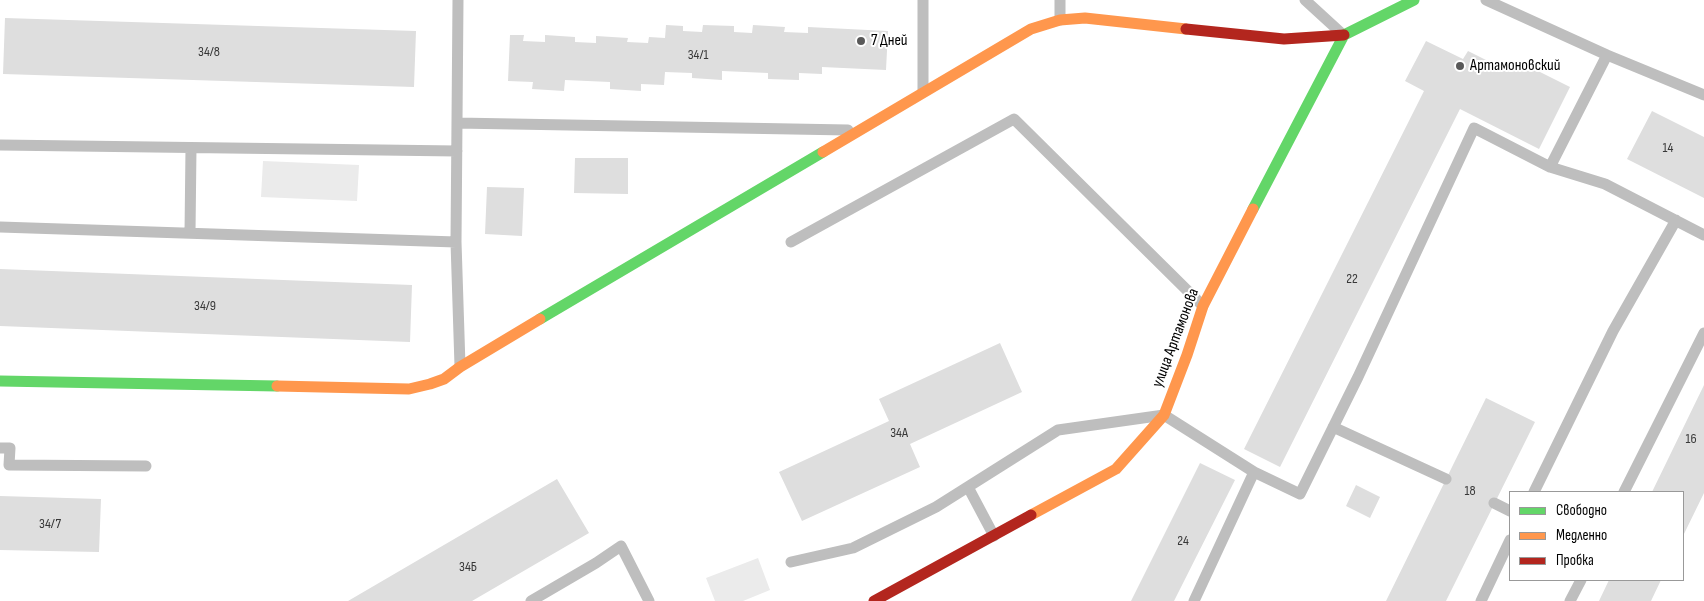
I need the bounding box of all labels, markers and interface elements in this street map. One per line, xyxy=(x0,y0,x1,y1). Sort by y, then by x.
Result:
place label: 7 Дней xyxy=(871,31,907,51)
marker: 7 Дней xyxy=(855,35,867,47)
house number: 34/8 xyxy=(198,44,220,60)
house number: 34/1 xyxy=(688,47,708,63)
place label: Артамоновский xyxy=(1470,56,1560,76)
marker: Артамоновский xyxy=(1454,60,1466,72)
house number: 14 xyxy=(1663,140,1673,156)
house number: 22 xyxy=(1346,271,1358,287)
street label: улица Артамонова xyxy=(1148,286,1204,390)
house number: 34/9 xyxy=(194,298,216,314)
house number: 34А xyxy=(890,425,908,441)
house number: 16 xyxy=(1685,431,1697,447)
house number: 18 xyxy=(1464,483,1476,499)
legend xyxy=(1509,491,1684,581)
text: Свободно xyxy=(1556,501,1607,520)
house number: 34/7 xyxy=(39,516,61,532)
text: Медленно xyxy=(1556,526,1607,545)
house number: 24 xyxy=(1177,533,1189,549)
text: Пробка xyxy=(1556,551,1594,570)
house number: 34Б xyxy=(459,559,477,575)

